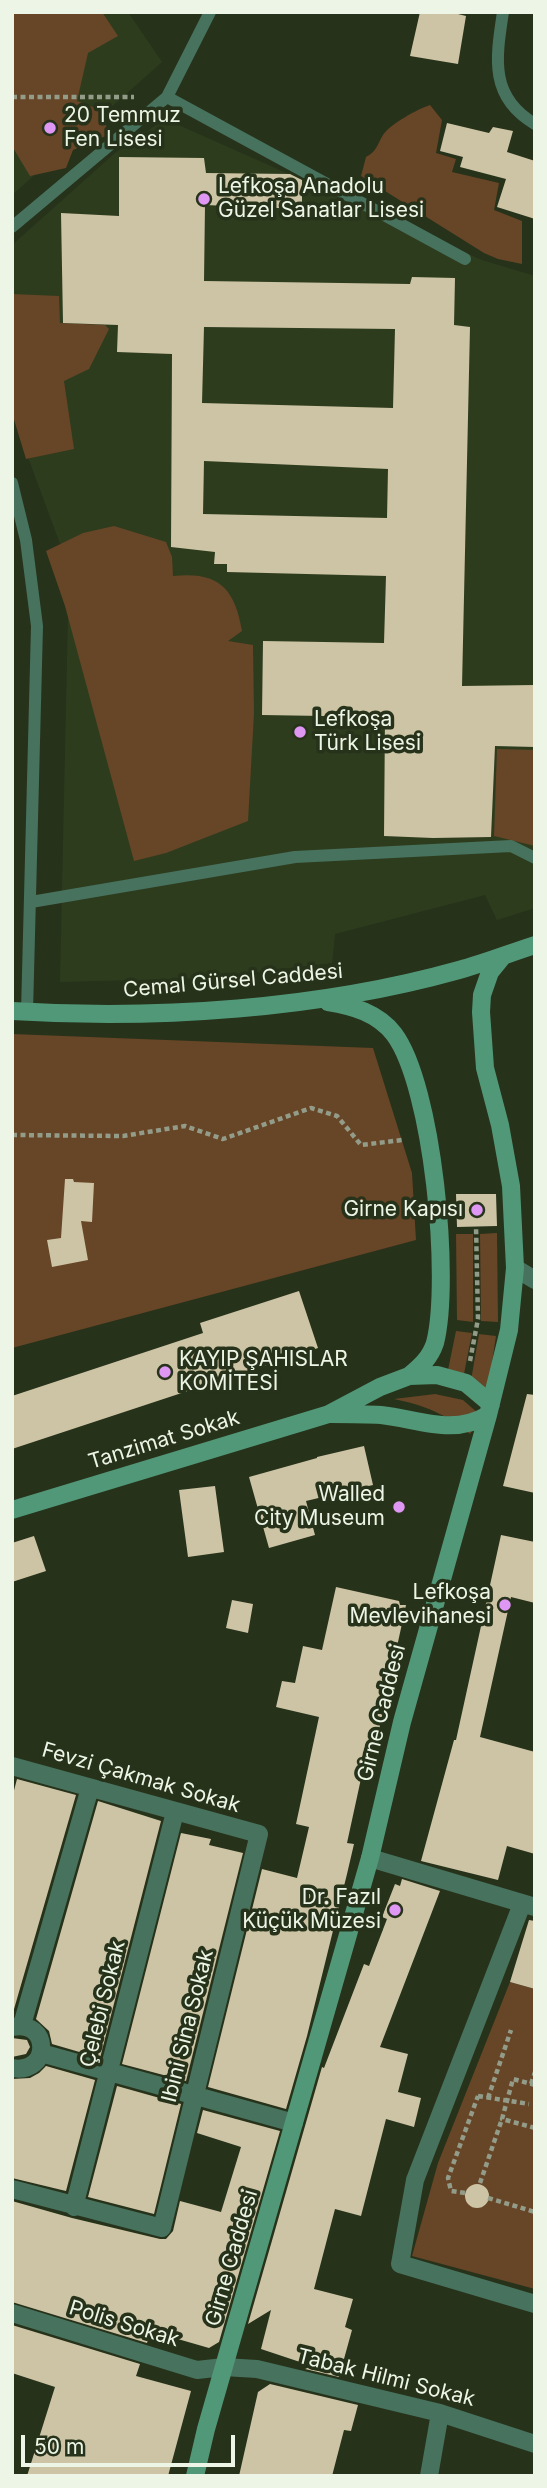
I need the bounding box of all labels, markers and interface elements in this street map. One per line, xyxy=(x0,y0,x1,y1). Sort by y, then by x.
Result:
place label: 20 Temmuz Fen Lisesi xyxy=(64,103,181,153)
marker: 20 Temmuz Fen Lisesi xyxy=(42,120,58,136)
place label: Lefkoşa Anadolu Güzel Sanatlar Lisesi xyxy=(218,174,424,224)
marker: Lefkoşa Anadolu Güzel Sanatlar Lisesi xyxy=(196,191,212,207)
place label: Lefkoşa Türk Lisesi xyxy=(314,707,421,757)
marker: Lefkoşa Türk Lisesi xyxy=(292,724,308,740)
street label: Cemal Gürsel Caddesi xyxy=(122,959,344,1003)
place label: Girne Kapısı xyxy=(343,1197,463,1223)
marker: Girne Kapısı xyxy=(469,1202,485,1218)
place label: KAYIP ŞAHISLAR KOMİTESİ xyxy=(179,1347,348,1397)
marker: KAYIP ŞAHISLAR KOMİTESİ xyxy=(157,1364,173,1380)
street label: Tanzimat Sokak xyxy=(85,1405,243,1475)
place label: Walled City Museum xyxy=(254,1482,385,1532)
marker: Walled City Museum xyxy=(391,1499,407,1515)
place label: Lefkoşa Mevlevihanesi xyxy=(349,1580,491,1630)
marker: Lefkoşa Mevlevihanesi xyxy=(497,1597,513,1613)
street label: Girne Caddesi xyxy=(353,1642,411,1784)
street label: Fevzi Çakmak Sokak xyxy=(39,1738,243,1818)
place label: Dr. Fazıl Küçük Müzesi xyxy=(242,1885,381,1935)
marker: Dr. Fazıl Küçük Müzesi xyxy=(387,1902,403,1918)
street label: Çelebi Sokak xyxy=(75,1938,131,2070)
street label: Ibini Sina Sokak xyxy=(157,1947,219,2105)
street label: Girne Caddesi xyxy=(200,2187,264,2329)
street label: Polis Sokak xyxy=(66,2295,182,2353)
street label: Tabak Hilmi Sokak xyxy=(295,2344,477,2412)
scale bar xyxy=(24,2422,238,2466)
text: 50 m xyxy=(34,2434,84,2459)

